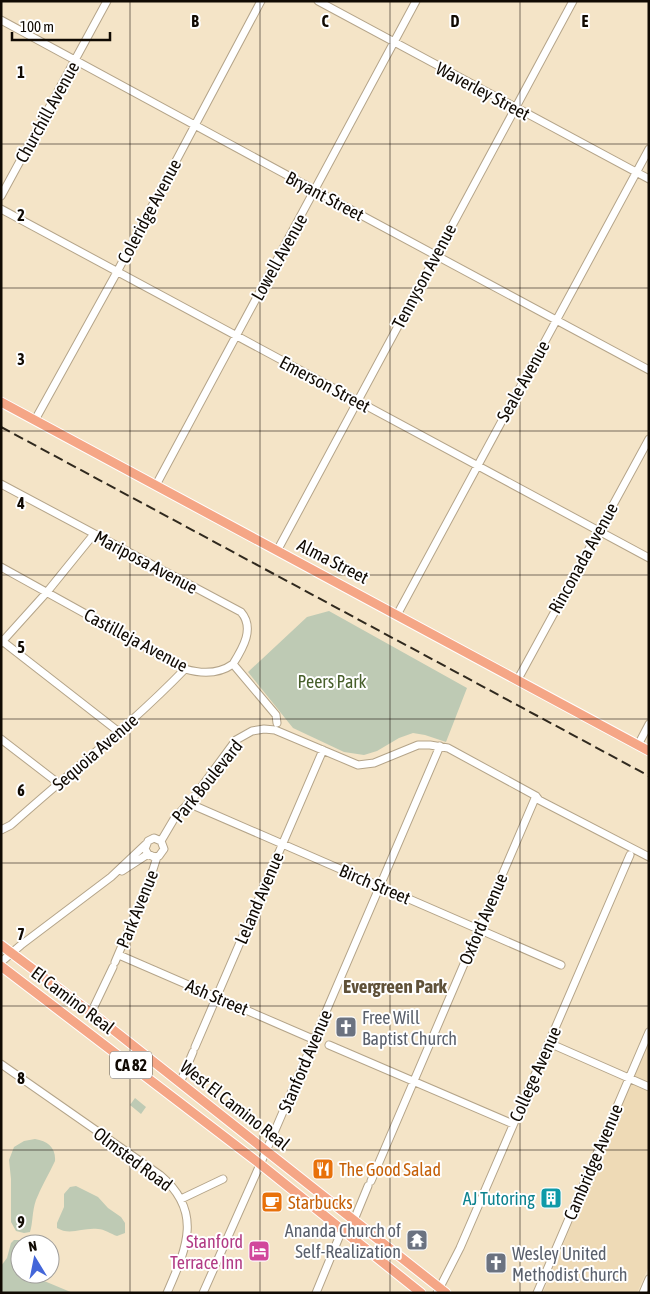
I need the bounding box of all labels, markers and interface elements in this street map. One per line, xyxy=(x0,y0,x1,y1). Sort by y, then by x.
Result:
scale bar xyxy=(12,10,110,42)
text: B xyxy=(191,12,199,30)
text: C xyxy=(321,12,329,30)
text: D xyxy=(451,12,460,30)
text: E xyxy=(582,12,589,30)
text: 100 m xyxy=(20,18,54,35)
street label: Waverley Street xyxy=(432,57,534,125)
street label: Churchill Avenue xyxy=(11,58,83,166)
text: 1 xyxy=(17,63,25,81)
street label: Coleridge Avenue xyxy=(113,155,185,267)
street label: Bryant Street xyxy=(282,167,368,225)
text: 2 xyxy=(17,206,25,224)
street label: Lowell Avenue xyxy=(247,210,311,304)
street label: Tennyson Avenue xyxy=(388,220,460,332)
street label: Seale Avenue xyxy=(492,337,554,425)
text: 3 xyxy=(17,350,25,368)
street label: Emerson Street xyxy=(276,351,374,417)
text: 4 xyxy=(16,494,25,512)
street label: Rinconada Avenue xyxy=(544,499,622,617)
street label: Mariposa Avenue xyxy=(91,526,201,598)
street label: Alma Street xyxy=(294,534,372,588)
street label: Castilleja Avenue xyxy=(81,604,191,676)
text: 5 xyxy=(17,638,25,656)
park label: Peers Park xyxy=(297,671,367,692)
street label: Sequoia Avenue xyxy=(48,709,142,795)
street label: Park Boulevard xyxy=(167,735,247,827)
text: 6 xyxy=(17,781,25,799)
street label: Leland Avenue xyxy=(230,849,288,947)
street label: Birch Street xyxy=(336,860,414,908)
street label: Park Avenue xyxy=(112,867,162,951)
street label: Oxford Avenue xyxy=(454,870,512,968)
text: 7 xyxy=(17,925,25,943)
street label: El Camino Real xyxy=(27,962,119,1038)
street label: Ash Street xyxy=(183,974,251,1020)
district label: Evergreen Park xyxy=(343,975,448,997)
street label: Stanford Avenue xyxy=(274,1007,336,1115)
place label: Free Will Baptist Church xyxy=(362,1007,457,1049)
church icon: Free Will Baptist Church xyxy=(334,1015,358,1039)
street label: College Avenue xyxy=(505,1023,565,1125)
road number: CA 82 xyxy=(110,1052,152,1078)
street label: West El Camino Real xyxy=(176,1056,294,1154)
text: 8 xyxy=(17,1069,25,1087)
street label: Cambridge Avenue xyxy=(559,1101,627,1223)
street label: Olmsted Road xyxy=(90,1123,176,1195)
restaurant icon: The Good Salad xyxy=(311,1157,335,1181)
place label: The Good Salad xyxy=(339,1159,441,1180)
building icon: AJ Tutoring xyxy=(539,1186,563,1210)
place label: AJ Tutoring xyxy=(463,1188,535,1209)
cafe icon: Starbucks xyxy=(260,1190,284,1214)
place label: Starbucks xyxy=(288,1192,353,1213)
text: 9 xyxy=(17,1213,25,1231)
place label: Ananda Church of Self-Realization xyxy=(285,1220,401,1262)
temple icon: Ananda Church of Self-Realization xyxy=(405,1228,429,1252)
place label: Stanford Terrace Inn xyxy=(170,1231,243,1273)
north arrow xyxy=(10,1234,60,1284)
text: N xyxy=(27,1238,38,1255)
hotel icon: Stanford Terrace Inn xyxy=(247,1239,271,1263)
place label: Wesley United Methodist Church xyxy=(512,1243,628,1285)
church icon: Wesley United Methodist Church xyxy=(484,1251,508,1275)

